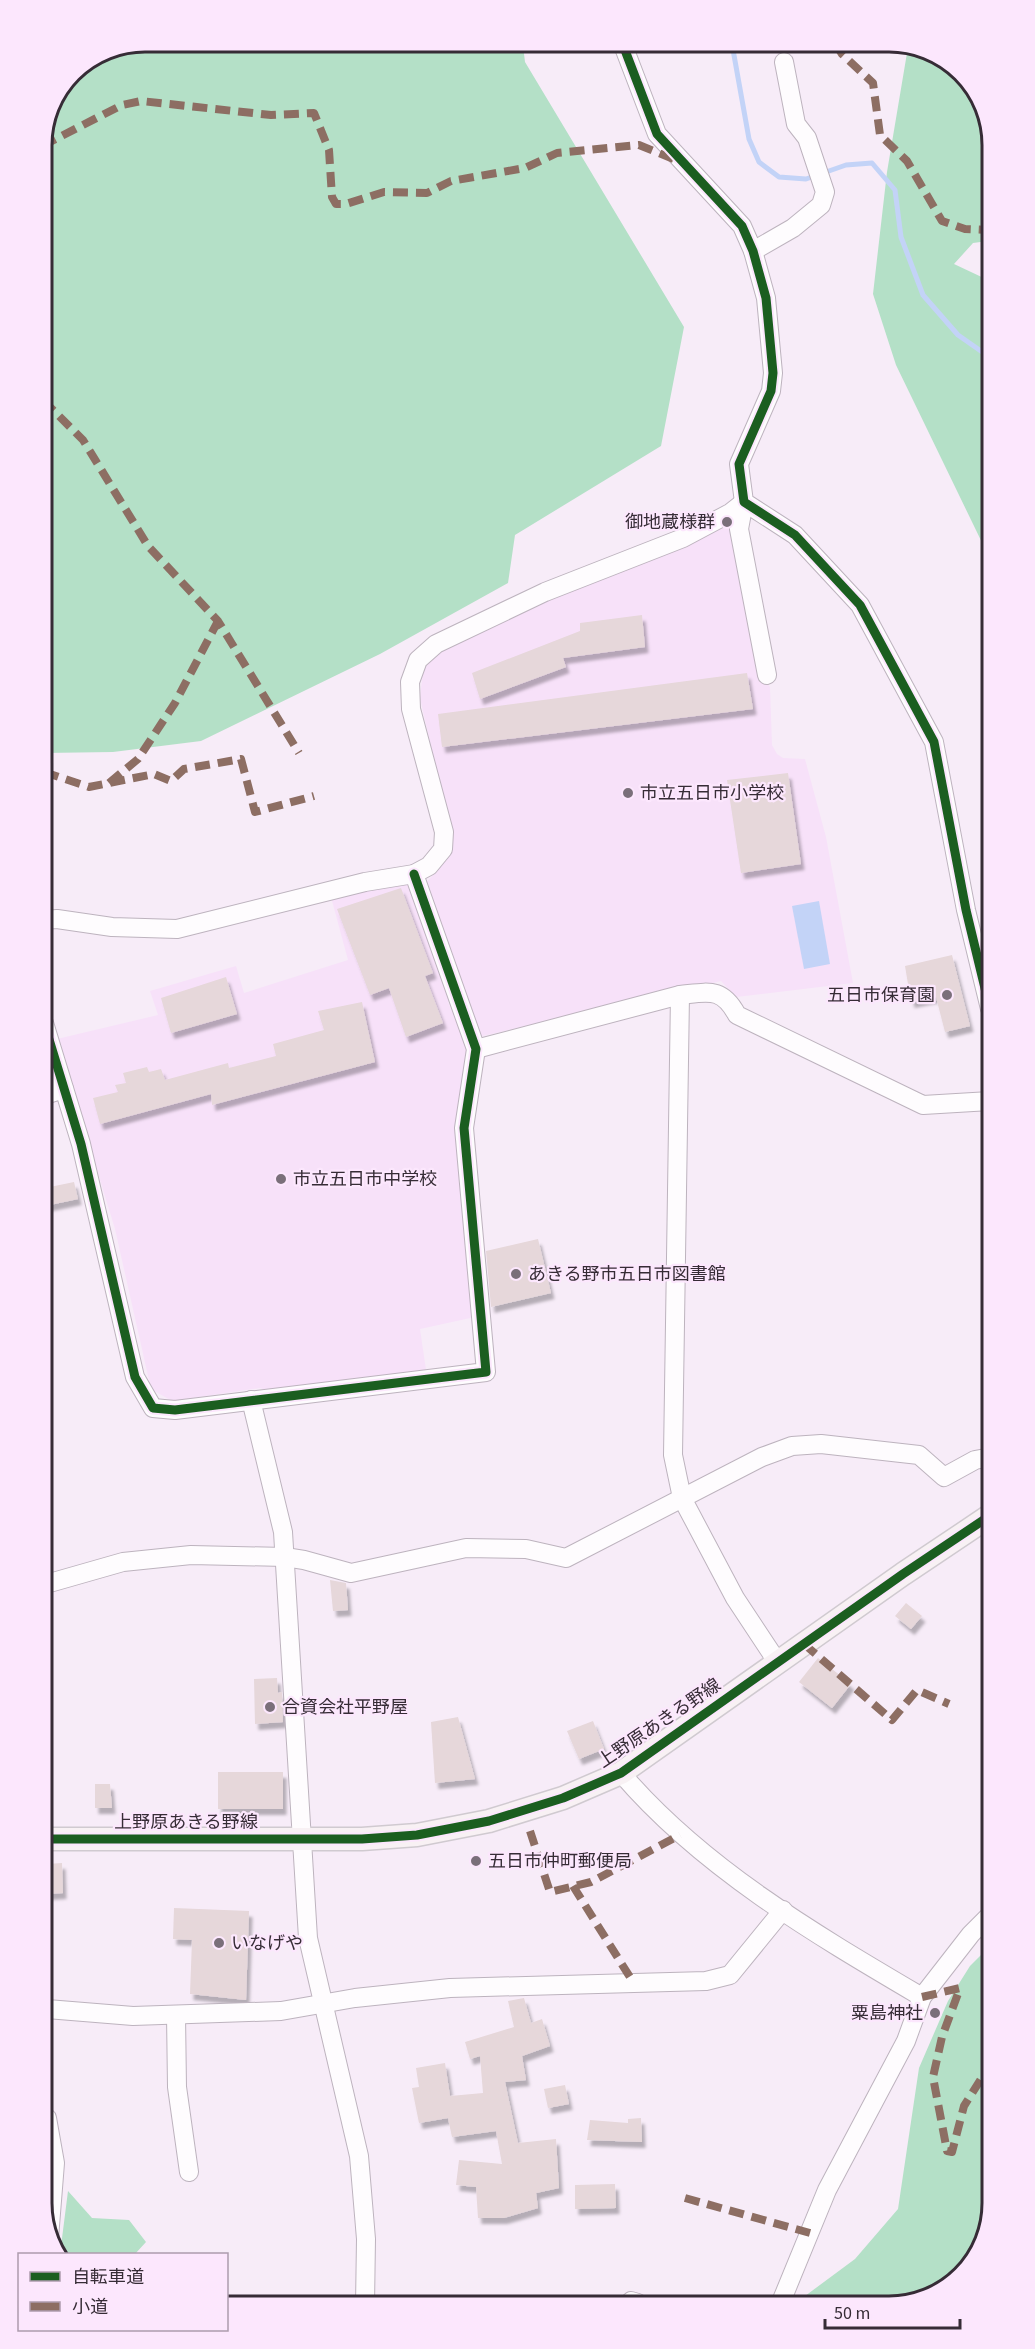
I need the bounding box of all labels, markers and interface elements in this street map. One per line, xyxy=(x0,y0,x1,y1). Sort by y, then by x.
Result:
place label: 御地蔵様群 xyxy=(625,510,715,535)
marker: 御地蔵様群 xyxy=(720,515,734,529)
place label: 市立五日市小学校 xyxy=(640,781,784,806)
marker: 市立五日市小学校 xyxy=(621,786,635,800)
place label: 五日市保育園 xyxy=(827,983,935,1008)
marker: 五日市保育園 xyxy=(940,988,954,1002)
place label: 市立五日市中学校 xyxy=(293,1167,437,1192)
marker: 市立五日市中学校 xyxy=(274,1172,288,1186)
place label: あきる野市五日市図書館 xyxy=(528,1262,726,1287)
marker: あきる野市五日市図書館 xyxy=(509,1267,523,1281)
street label: 上野原あきる野線 xyxy=(593,1673,726,1774)
place label: 合資会社平野屋 xyxy=(282,1695,408,1720)
marker: 合資会社平野屋 xyxy=(263,1700,277,1714)
street label: 上野原あきる野線 xyxy=(114,1810,258,1835)
place label: 五日市仲町郵便局 xyxy=(488,1849,632,1874)
marker: 五日市仲町郵便局 xyxy=(469,1854,483,1868)
place label: いなげや xyxy=(231,1931,303,1956)
marker: いなげや xyxy=(212,1936,226,1950)
place label: 粟島神社 xyxy=(851,2001,923,2026)
marker: 粟島神社 xyxy=(928,2006,942,2020)
legend xyxy=(18,2253,228,2331)
text: 自転車道 xyxy=(72,2265,144,2290)
scale bar xyxy=(825,2292,960,2330)
text: 小道 xyxy=(72,2295,108,2320)
text: 50 m xyxy=(834,2301,870,2326)

